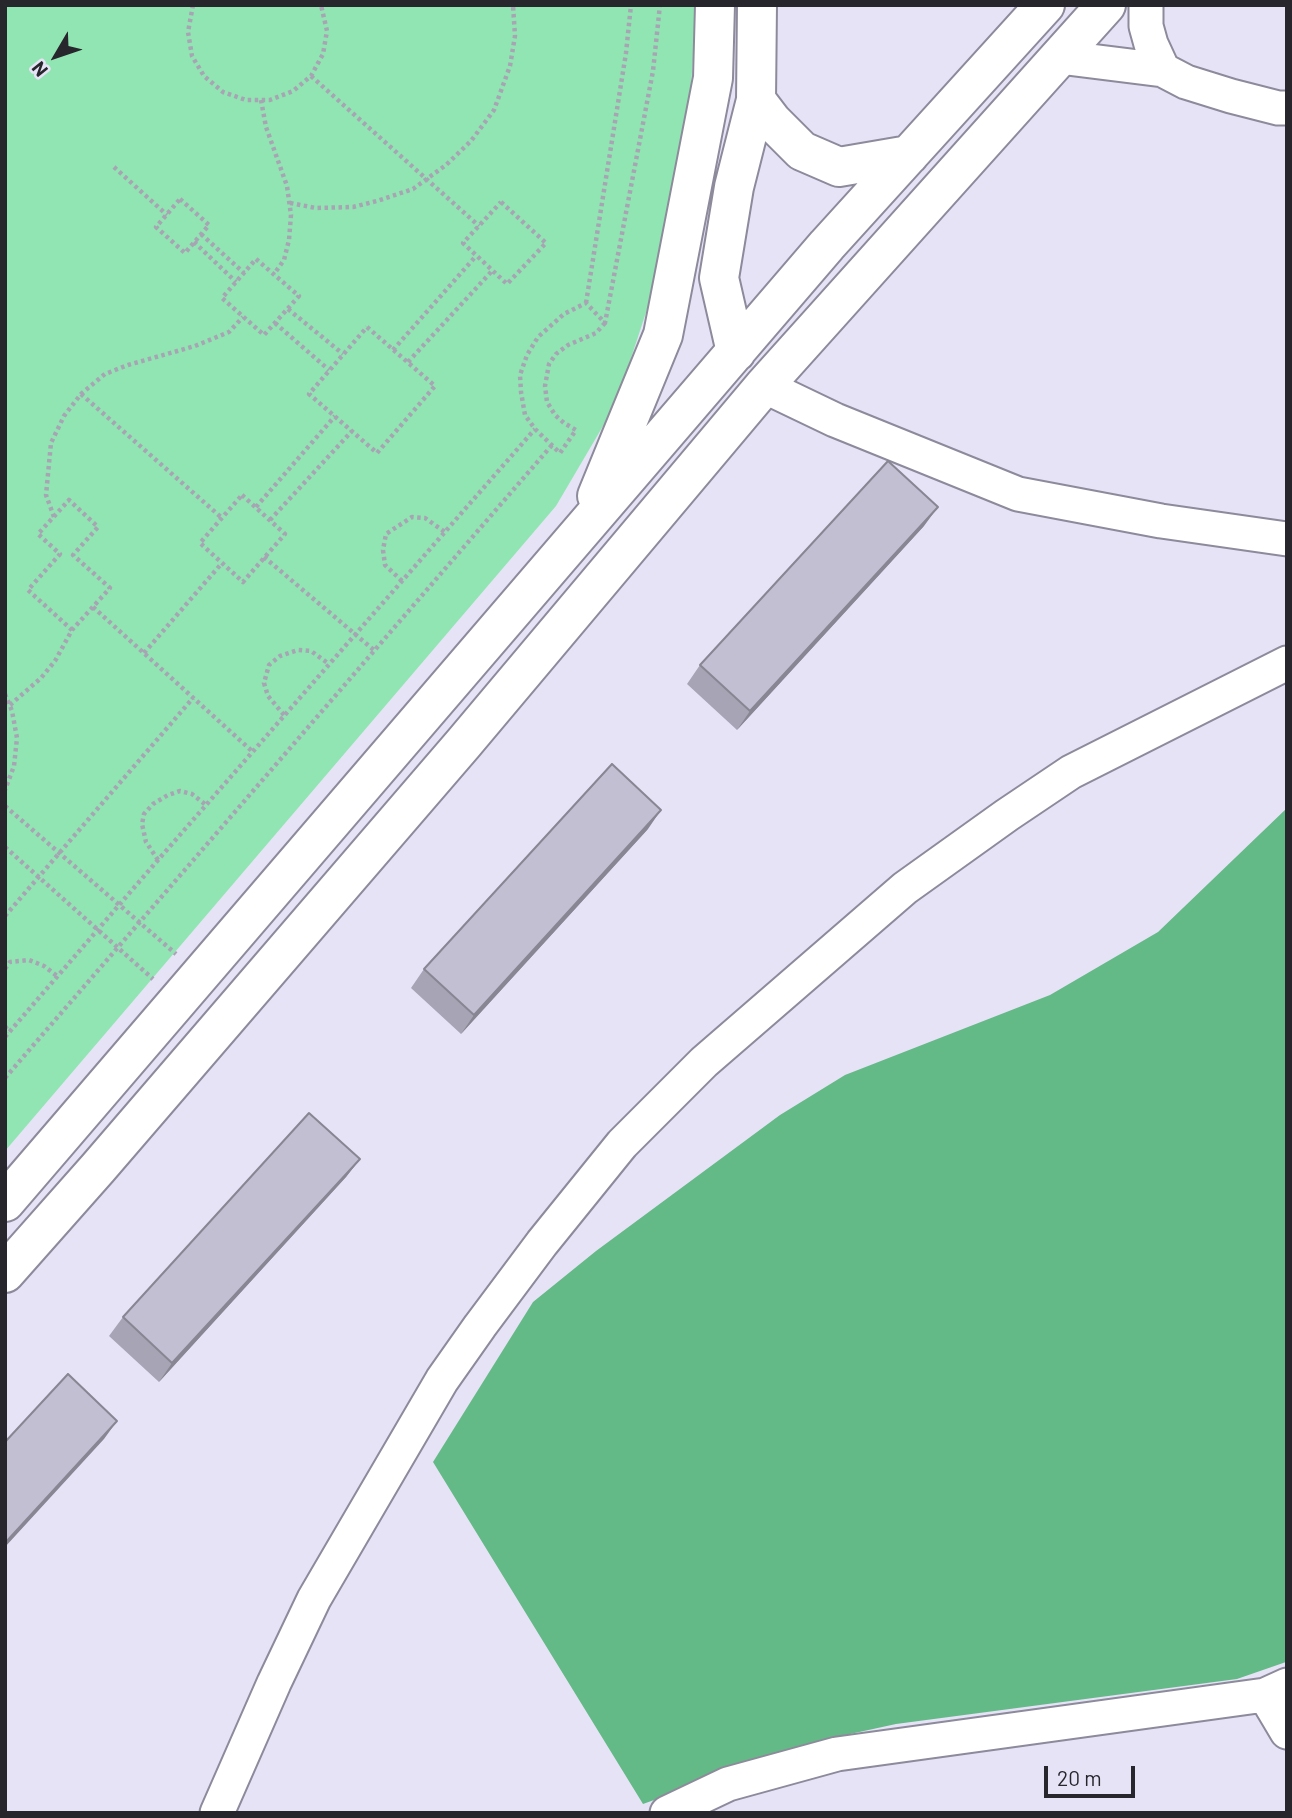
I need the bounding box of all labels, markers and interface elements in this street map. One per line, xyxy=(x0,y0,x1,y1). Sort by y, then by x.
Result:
north arrow xyxy=(21,21,91,91)
text: N xyxy=(26,57,52,82)
scale bar xyxy=(1047,1752,1138,1796)
text: 20 m xyxy=(1057,1765,1102,1790)

